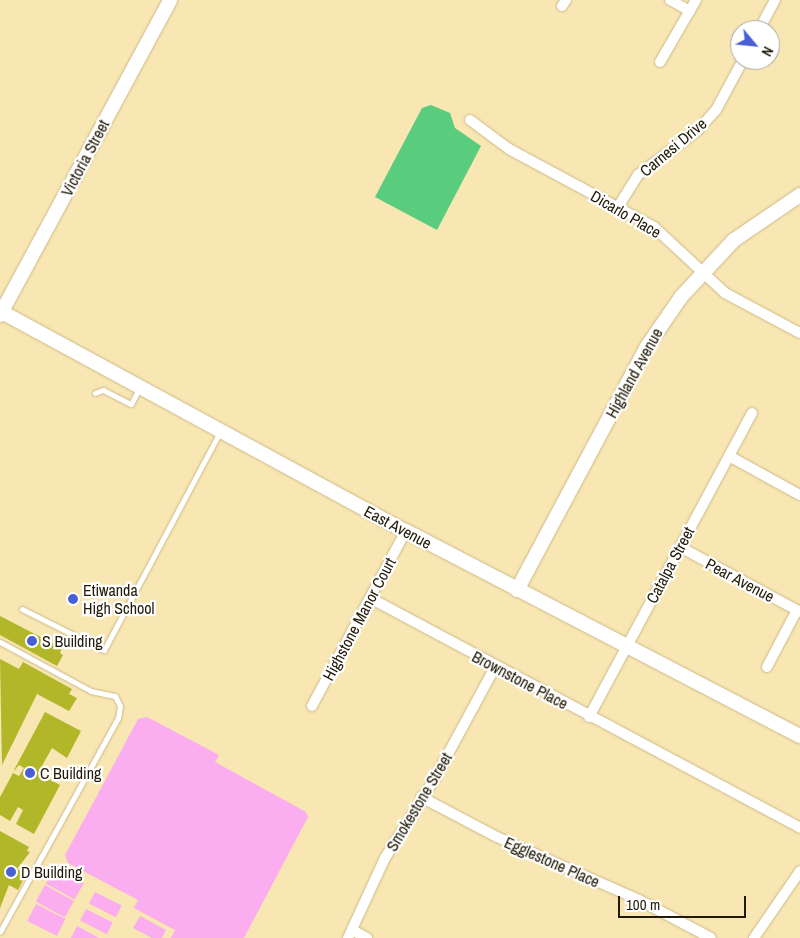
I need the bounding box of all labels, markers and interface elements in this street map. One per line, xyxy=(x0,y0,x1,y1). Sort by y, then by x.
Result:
north arrow xyxy=(730,20,780,70)
text: N xyxy=(757,44,777,59)
street label: Carnesi Drive xyxy=(636,114,710,180)
street label: Victoria Street xyxy=(57,117,113,199)
street label: Dicarlo Place xyxy=(587,186,665,242)
street label: Highland Avenue xyxy=(601,324,667,422)
street label: East Avenue xyxy=(361,501,435,553)
street label: Catalpa Street xyxy=(642,523,698,607)
street label: Highstone Manor Court xyxy=(319,554,399,684)
street label: Pear Avenue xyxy=(702,554,778,606)
place label: Etiwanda High School xyxy=(83,580,154,618)
marker: Etiwanda High School xyxy=(67,593,79,605)
place label: S Building xyxy=(42,631,103,651)
marker: S Building xyxy=(26,635,38,647)
street label: Brownstone Place xyxy=(469,647,571,713)
street label: Smokestone Street xyxy=(382,749,456,855)
place label: C Building xyxy=(40,763,101,783)
marker: C Building xyxy=(24,767,36,779)
street label: Egglestone Place xyxy=(501,832,603,892)
place label: D Building xyxy=(21,862,82,882)
marker: D Building xyxy=(5,866,17,878)
scale bar xyxy=(620,886,748,918)
text: 100 m xyxy=(626,894,660,915)

